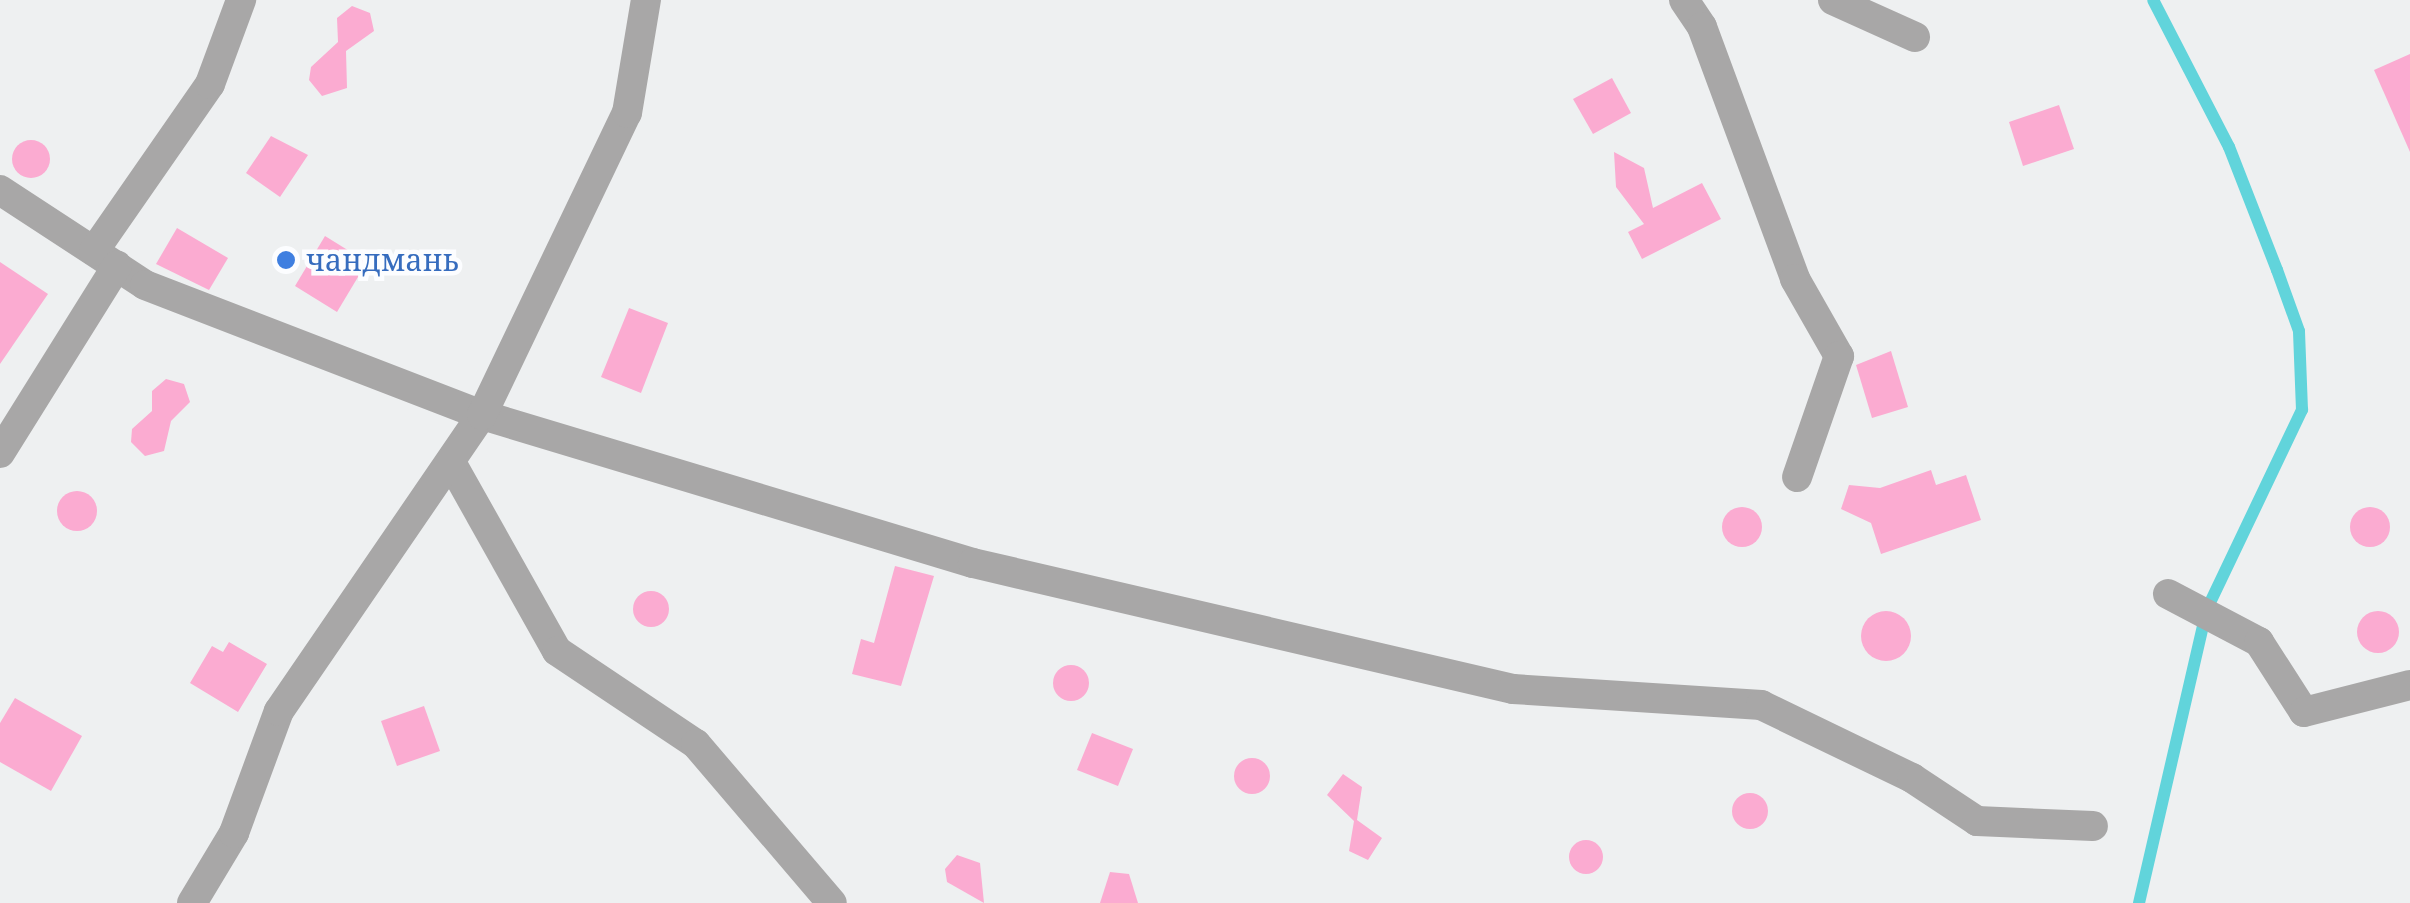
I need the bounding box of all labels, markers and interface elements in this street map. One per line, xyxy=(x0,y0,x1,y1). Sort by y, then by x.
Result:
place label: чандмань xyxy=(306,242,459,278)
marker: чандмань xyxy=(275,249,297,271)

